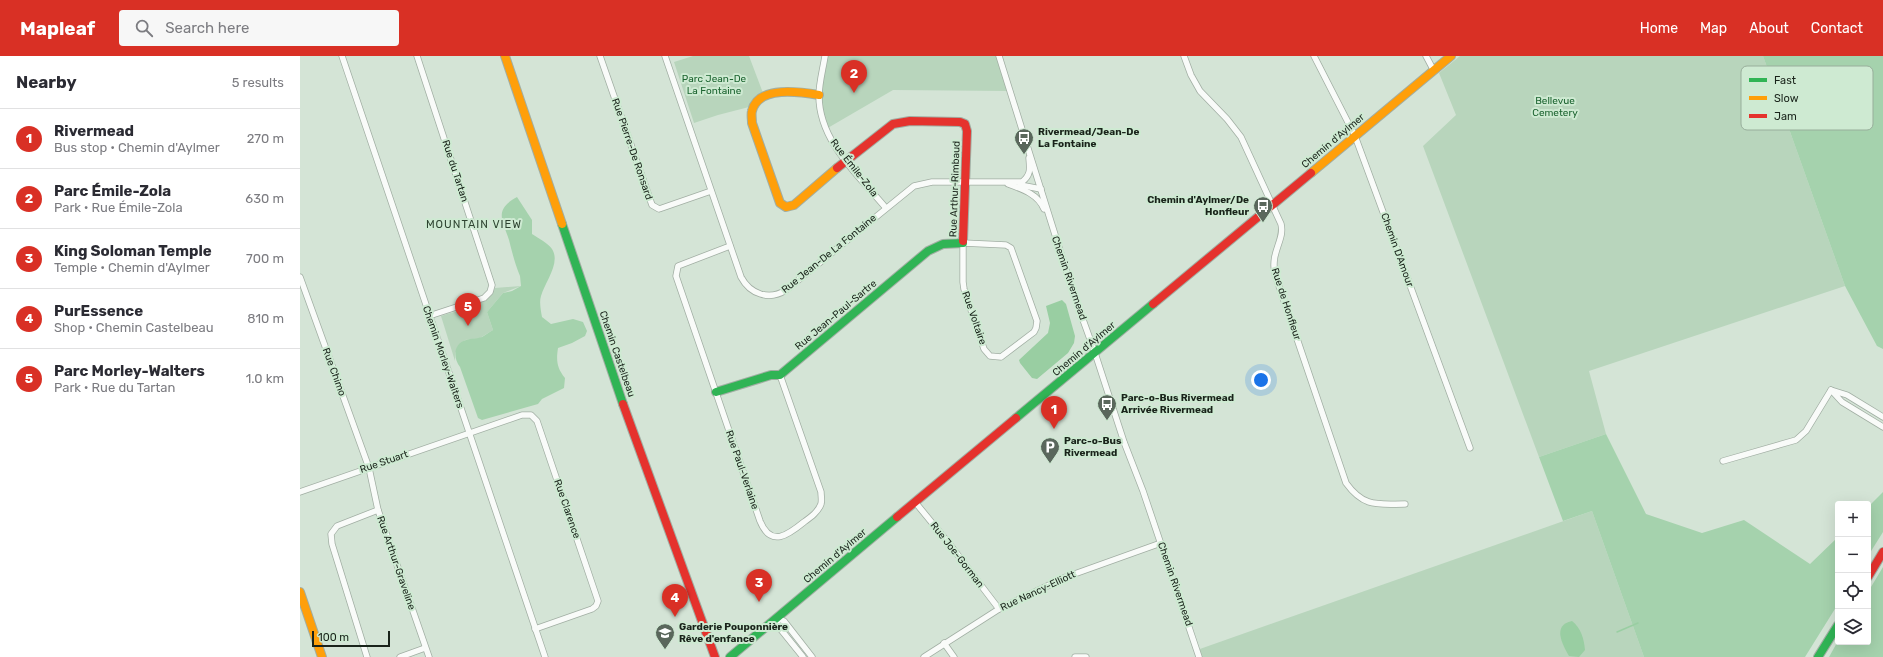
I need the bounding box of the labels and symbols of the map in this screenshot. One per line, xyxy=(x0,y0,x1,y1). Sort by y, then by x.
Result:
pin: 2 xyxy=(841,60,867,93)
legend xyxy=(1741,66,1873,130)
park label: Parc Jean-De La Fontaine xyxy=(682,73,747,97)
text: Fast xyxy=(1774,74,1797,87)
text: Slow xyxy=(1774,92,1799,105)
park label: Bellevue Cemetery xyxy=(1532,95,1578,119)
street label: Rue Pierre-De Ronsard xyxy=(609,97,655,201)
text: Jam xyxy=(1774,110,1797,123)
street label: Chemin d'Aylmer xyxy=(1299,111,1367,171)
place label: Rivermead/Jean-De La Fontaine xyxy=(1038,126,1139,150)
bus stop icon: Rivermead/Jean-De La Fontaine xyxy=(1013,127,1035,155)
street label: Rue Émile-Zola xyxy=(828,137,880,199)
street label: Rue du Tartan xyxy=(439,138,471,204)
street label: Rue Arthur-Rimbaud xyxy=(947,141,963,237)
place label: Chemin d'Aylmer/De Honfleur xyxy=(1147,194,1249,218)
bus stop icon: Chemin d'Aylmer/De Honfleur xyxy=(1252,195,1274,223)
street label: Chemin D'Amour xyxy=(1378,211,1416,289)
street label: Rue Jean-De La Fontaine xyxy=(779,212,879,296)
district label: MOUNTAIN VIEW xyxy=(426,218,522,231)
street label: Chemin Rivermead xyxy=(1049,235,1089,322)
street label: Rue de Honfleur xyxy=(1269,267,1303,342)
street label: Rue Jean-Paul-Sartre xyxy=(793,277,879,353)
street label: Rue Voltaire xyxy=(959,290,989,347)
pin: 5 xyxy=(455,293,481,326)
street label: Chemin Morley-Walters xyxy=(420,304,466,410)
street label: Chemin Castelbeau xyxy=(597,309,637,399)
street label: Chemin d'Aylmer xyxy=(1050,319,1118,379)
street label: Rue Chimo xyxy=(320,346,348,398)
your location xyxy=(1251,370,1271,390)
place label: Parc-o-Bus Rivermead Arrivée Rivermead xyxy=(1121,392,1234,416)
bus stop icon: Parc-o-Bus Rivermead Arrivée Rivermead xyxy=(1096,393,1118,421)
pin: 1 xyxy=(1041,396,1067,429)
street label: Rue Paul-Verlaine xyxy=(723,429,761,511)
place label: Parc-o-Bus Rivermead xyxy=(1064,435,1122,459)
parking icon: Parc-o-Bus Rivermead xyxy=(1039,436,1061,464)
street label: Rue Stuart xyxy=(358,448,410,476)
street label: Rue Clarence xyxy=(551,478,583,541)
street label: Rue Arthur-Graveline xyxy=(374,514,418,612)
street label: Rue Joe-Gorman xyxy=(928,520,986,590)
street label: Chemin d'Aylmer xyxy=(801,526,869,586)
street label: Chemin Rivermead xyxy=(1155,541,1195,628)
street label: Rue Nancy-Elliott xyxy=(999,568,1078,614)
pin: 3 xyxy=(746,569,772,602)
pin: 4 xyxy=(662,584,688,617)
place label: Garderie Pouponnière Rêve d'enfance xyxy=(679,621,788,645)
school or university icon: Garderie Pouponnière Rêve d'enfance xyxy=(654,622,676,650)
scale bar xyxy=(312,629,390,648)

